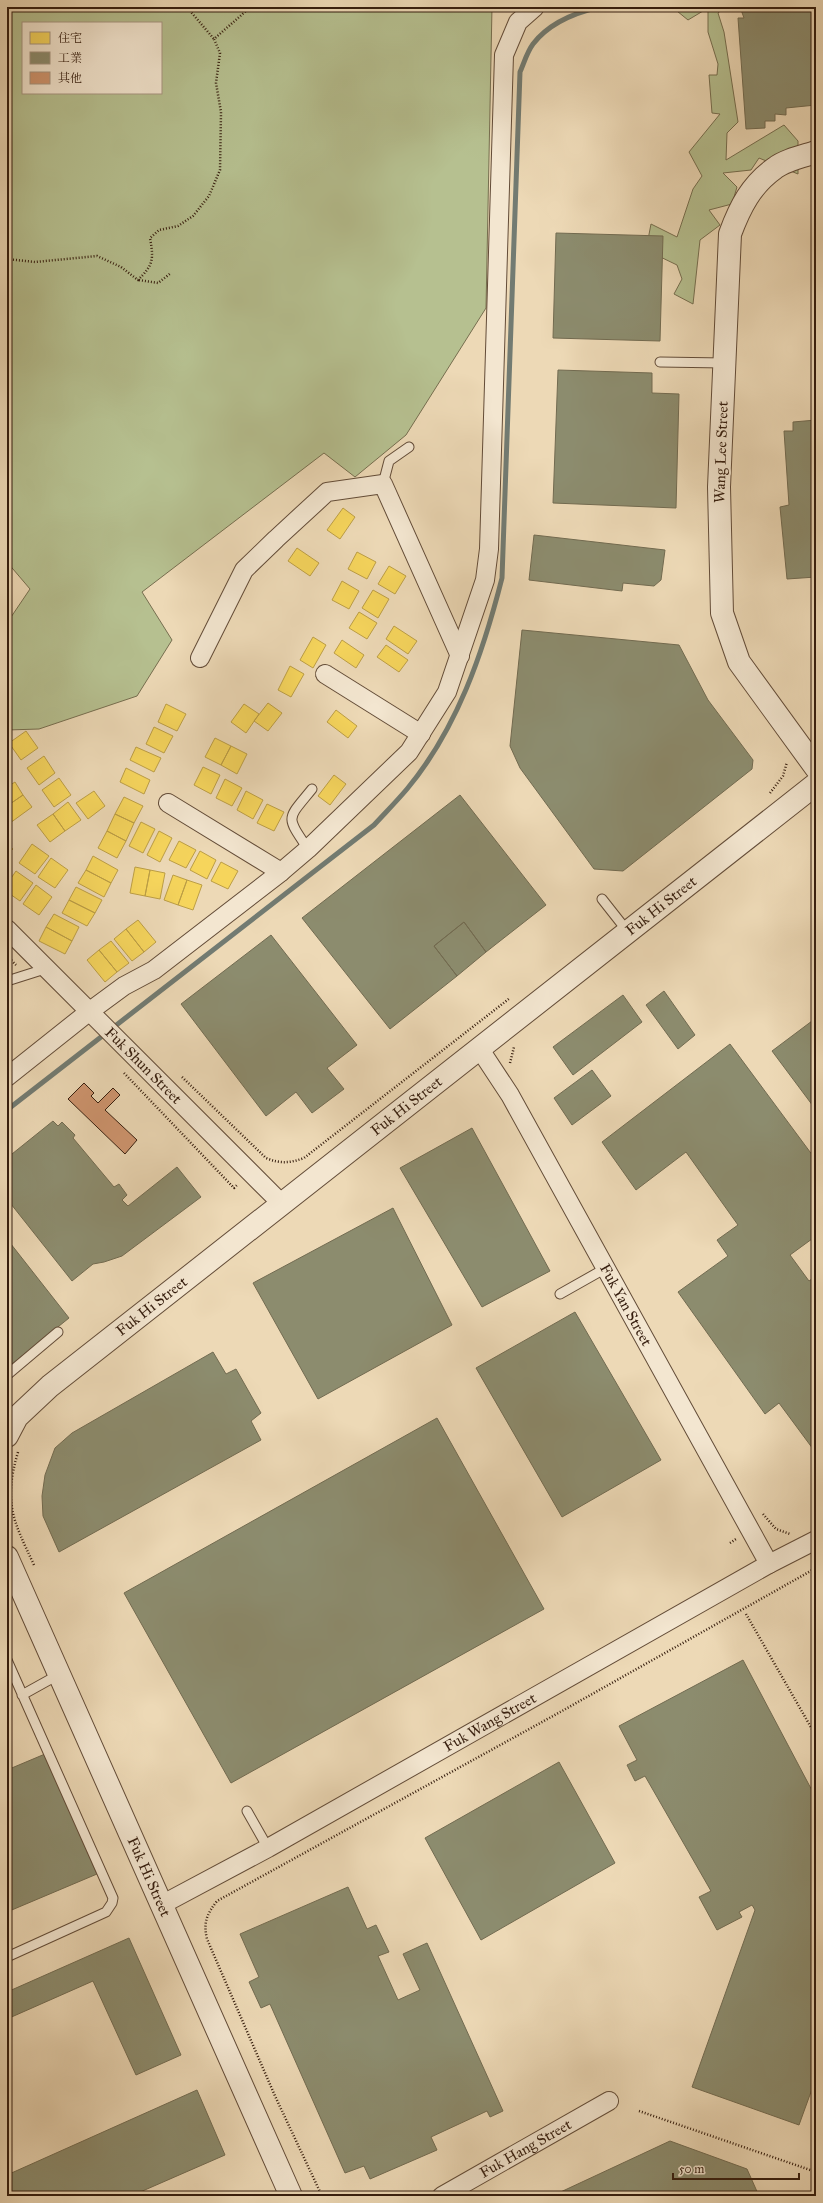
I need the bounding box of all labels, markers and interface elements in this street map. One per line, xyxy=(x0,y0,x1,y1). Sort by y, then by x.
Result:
legend xyxy=(22,22,162,94)
text: 住宅 xyxy=(58,31,82,45)
text: 工業 xyxy=(58,51,82,65)
text: 其他 xyxy=(58,71,82,85)
street label: Wang Lee Street xyxy=(710,400,732,503)
street label: Fuk Hi Street xyxy=(622,872,701,939)
street label: Fuk Shun Street xyxy=(101,1023,186,1108)
street label: Fuk Hi Street xyxy=(367,1072,446,1139)
street label: Fuk Yan Street xyxy=(596,1260,656,1350)
street label: Fuk Hi Street xyxy=(112,1272,191,1340)
street label: Fuk Wang Street xyxy=(440,1689,540,1756)
street label: Fuk Hi Street xyxy=(124,1834,175,1920)
street label: Fuk Hang Street xyxy=(476,2115,575,2182)
scale bar xyxy=(673,2155,799,2181)
text: 50 m xyxy=(679,2162,704,2176)

